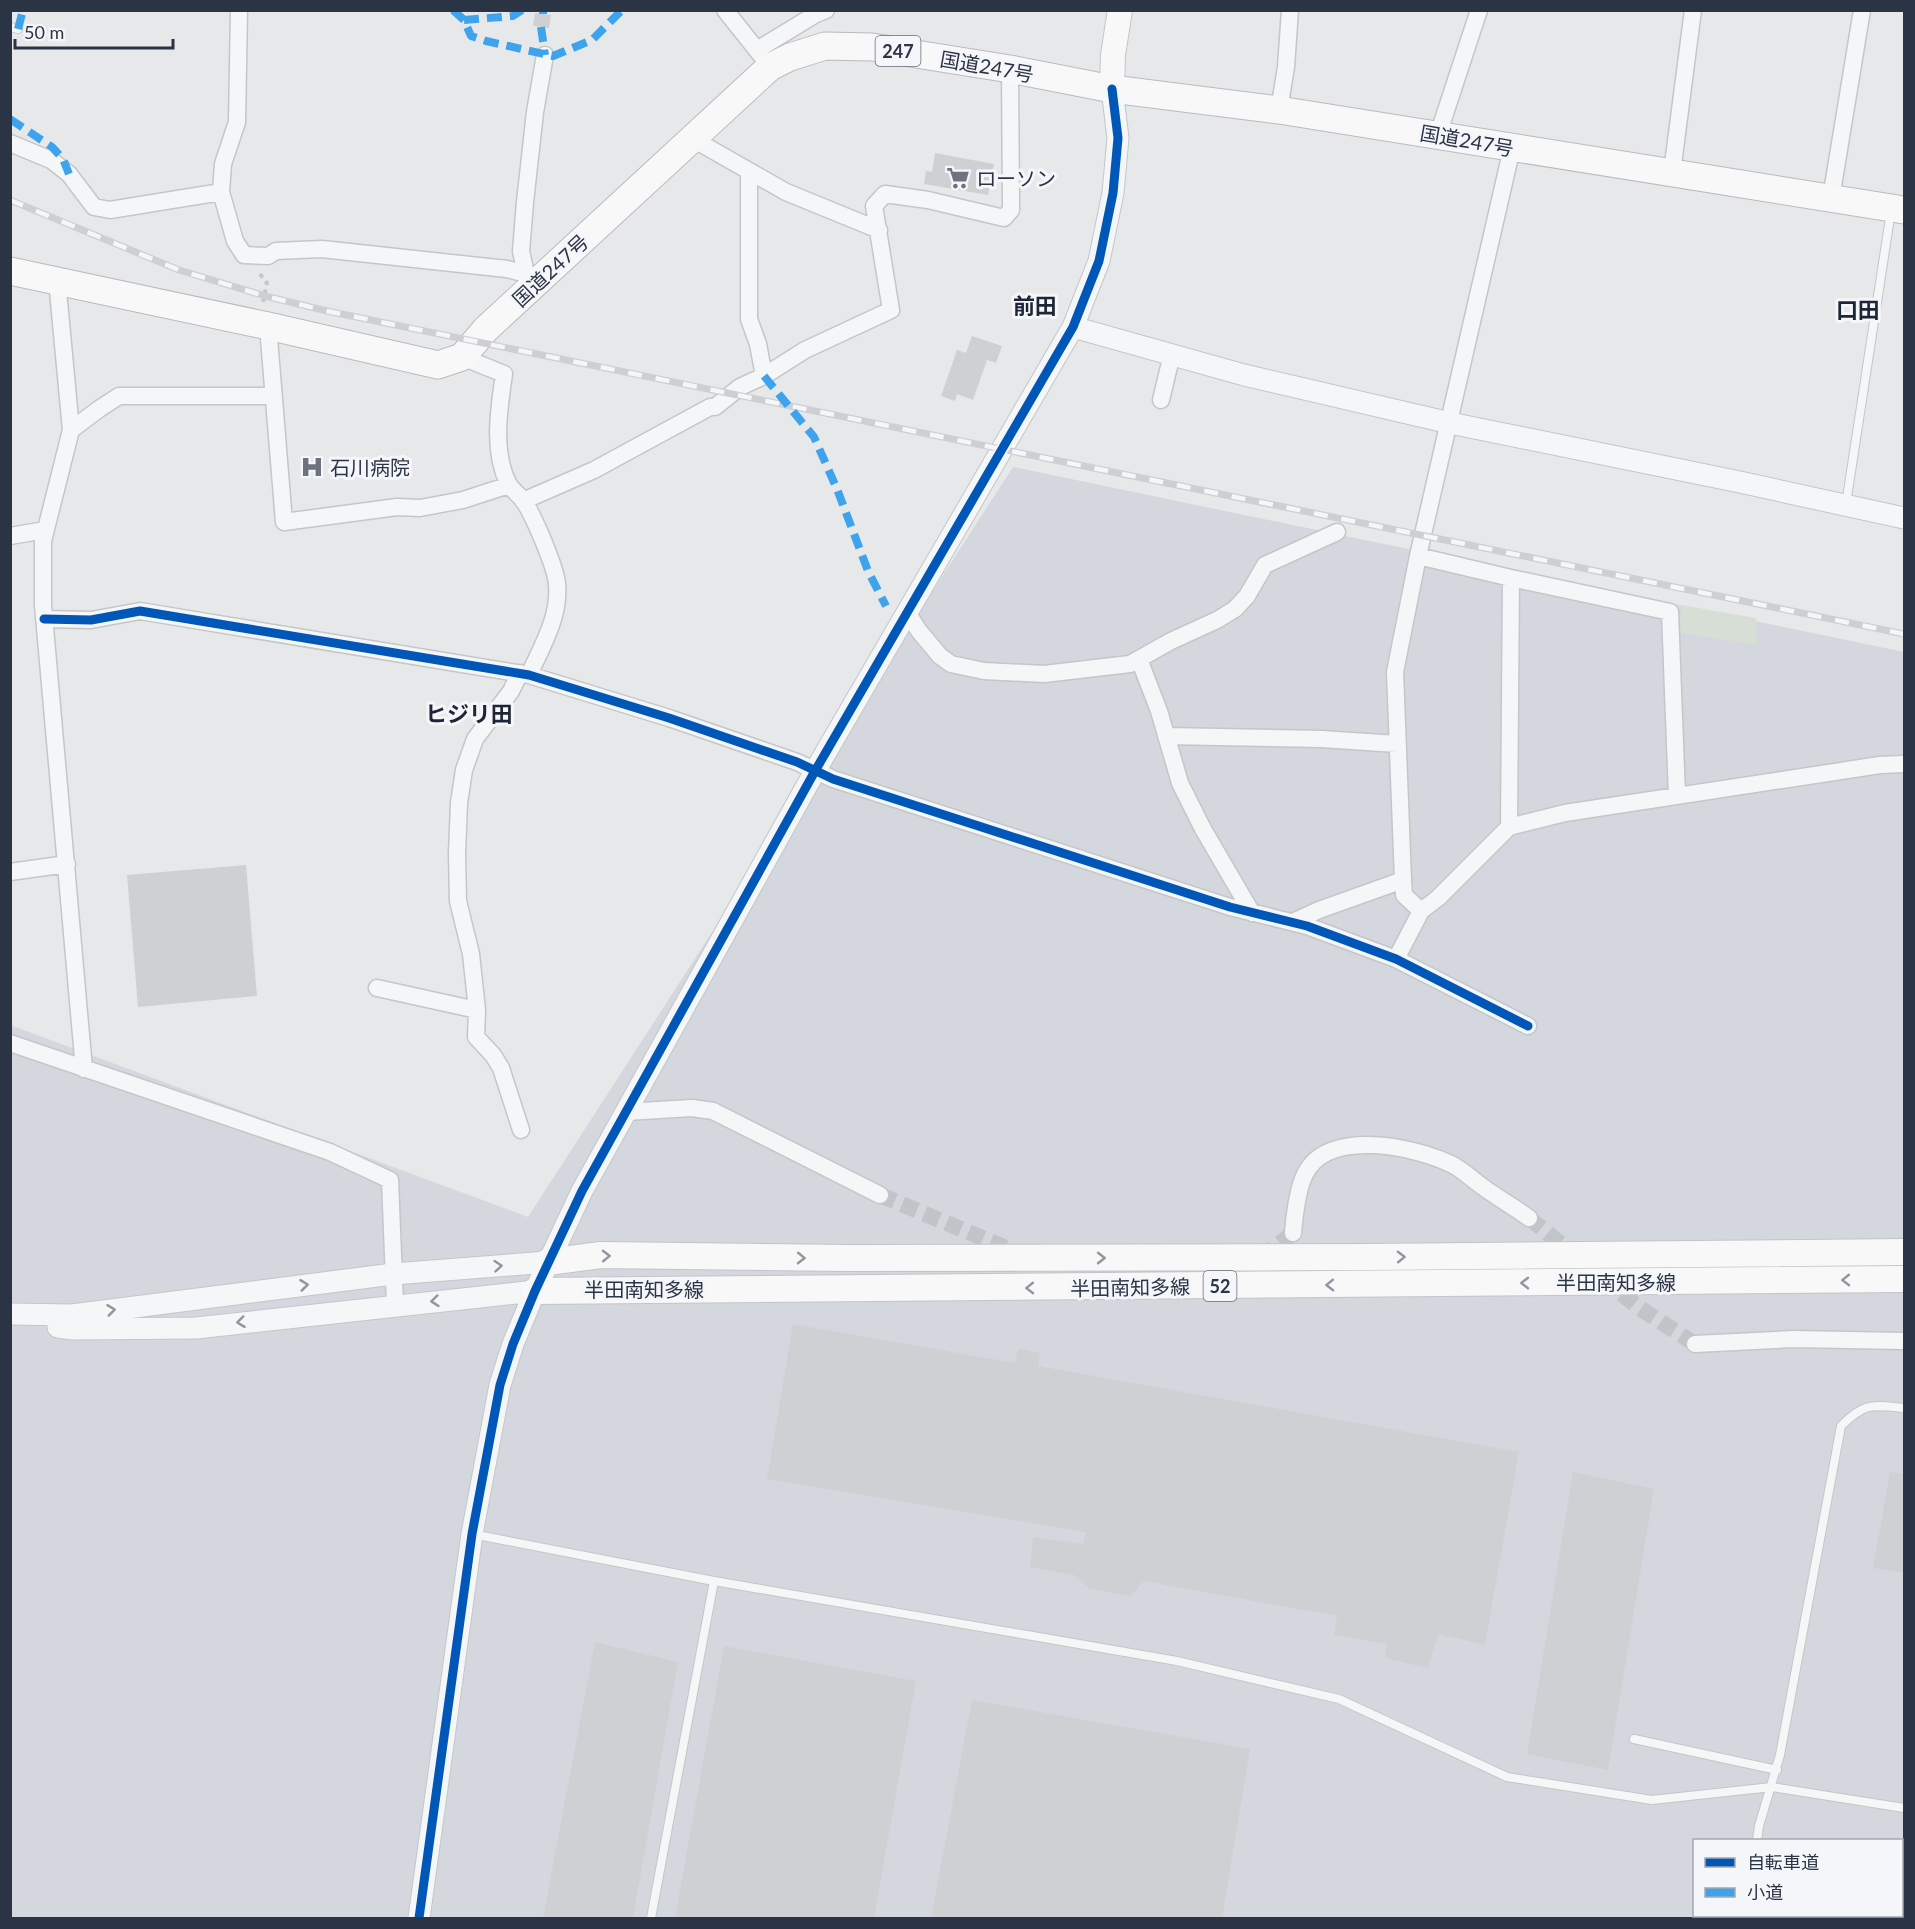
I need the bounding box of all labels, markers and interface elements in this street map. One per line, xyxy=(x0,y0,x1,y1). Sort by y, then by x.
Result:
scale bar xyxy=(15,12,172,50)
text: 50 m xyxy=(24,21,64,43)
road number: 247 xyxy=(876,36,920,66)
street label: 国道247号 xyxy=(938,46,1036,86)
street label: 国道247号 xyxy=(1418,120,1516,160)
supermarket icon: ローソン xyxy=(945,165,971,191)
place label: ローソン xyxy=(976,166,1056,190)
street label: 国道247号 xyxy=(507,229,593,311)
district label: 前田 xyxy=(1013,292,1057,319)
district label: 口田 xyxy=(1836,296,1880,323)
hospital icon: 石川病院 xyxy=(299,454,325,480)
place label: 石川病院 xyxy=(330,455,410,479)
district label: ヒジリ田 xyxy=(425,700,513,727)
one-way arrow xyxy=(602,1249,611,1262)
one-way arrow xyxy=(1396,1251,1405,1263)
one-way arrow xyxy=(796,1252,805,1264)
one-way arrow xyxy=(1096,1252,1105,1264)
one-way arrow xyxy=(494,1260,503,1273)
street label: 半田南知多線 xyxy=(1556,1270,1676,1294)
road number: 52 xyxy=(1204,1271,1236,1301)
street label: 半田南知多線 xyxy=(1070,1274,1190,1300)
one-way arrow xyxy=(1842,1274,1851,1286)
street label: 半田南知多線 xyxy=(584,1277,704,1301)
one-way arrow xyxy=(1521,1277,1530,1289)
one-way arrow xyxy=(1326,1278,1335,1291)
one-way arrow xyxy=(299,1280,309,1292)
one-way arrow xyxy=(1026,1282,1035,1294)
one-way arrow xyxy=(431,1294,440,1307)
one-way arrow xyxy=(106,1305,115,1317)
one-way arrow xyxy=(237,1315,246,1328)
legend xyxy=(1693,1839,1903,1917)
text: 自転車道 xyxy=(1747,1851,1819,1873)
text: 小道 xyxy=(1747,1881,1783,1903)

